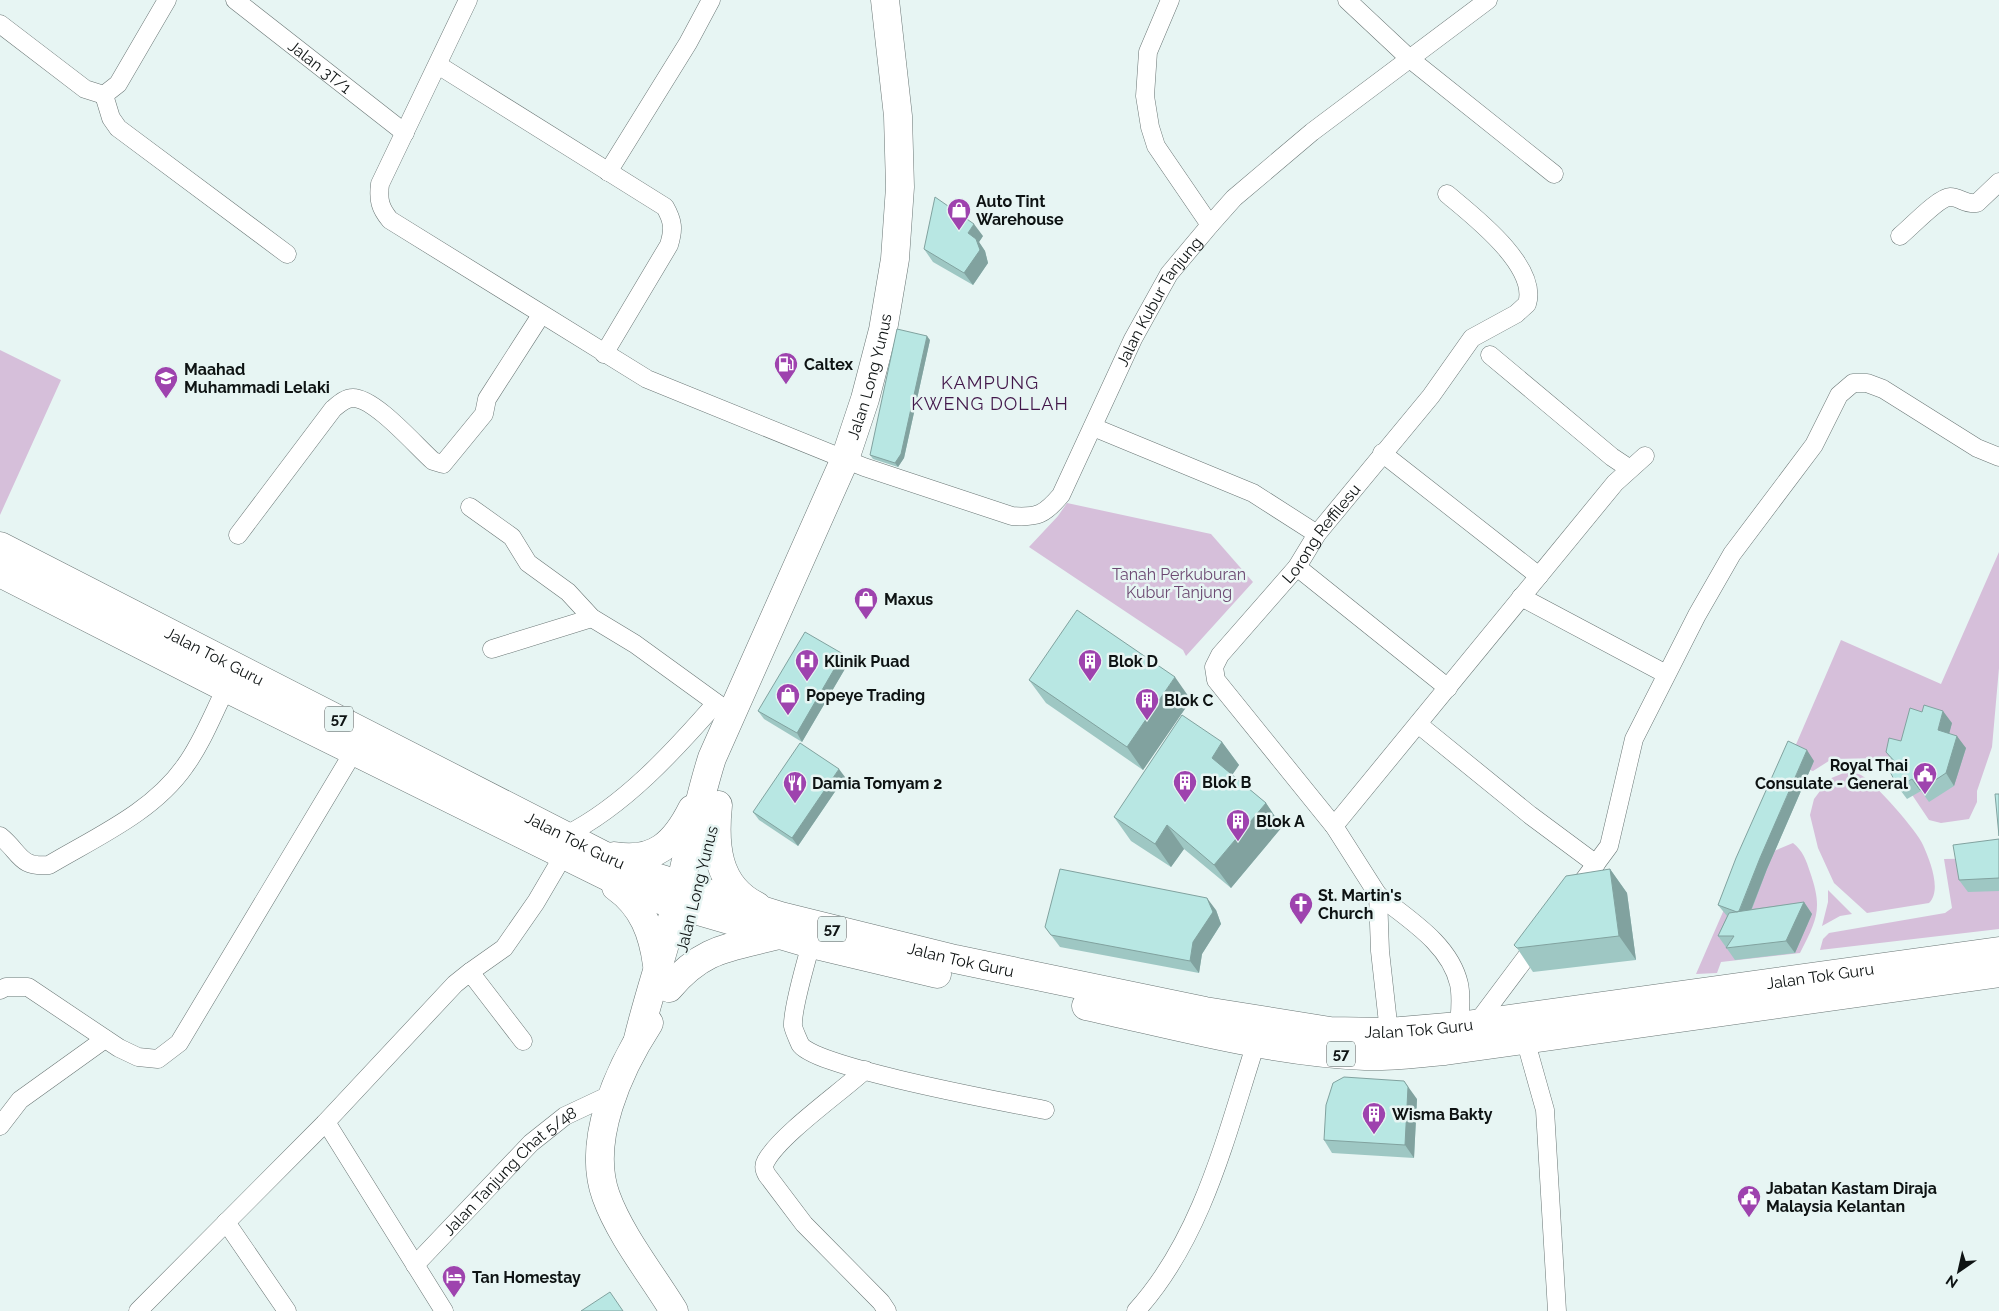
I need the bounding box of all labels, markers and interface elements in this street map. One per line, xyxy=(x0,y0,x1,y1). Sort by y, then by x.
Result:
street label: Jalan 3T/1 xyxy=(285,36,356,97)
place label: Auto Tint Warehouse xyxy=(976,192,1064,229)
shop icon: Auto Tint Warehouse xyxy=(946,197,972,231)
street label: Jalan Kubur Tanjung xyxy=(1112,233,1206,369)
street label: Jalan Long Yunus xyxy=(843,312,895,442)
fuel station icon: Caltex xyxy=(773,351,799,385)
place label: Caltex xyxy=(804,355,853,374)
place label: Maahad Muhammadi Lelaki xyxy=(184,360,330,397)
school or university icon: Maahad Muhammadi Lelaki xyxy=(153,365,179,399)
district label: KAMPUNG KWENG DOLLAH xyxy=(911,372,1069,414)
street label: Lorong Reffilesu xyxy=(1278,480,1364,587)
park label: Tanah Perkuburan Kubur Tanjung xyxy=(1112,565,1246,602)
shop icon: Maxus xyxy=(853,586,879,620)
place label: Maxus xyxy=(884,590,933,609)
street label: Jalan Tok Guru xyxy=(162,623,267,689)
hospital icon: Klinik Puad xyxy=(794,648,820,682)
building icon: Blok D xyxy=(1077,648,1103,682)
place label: Klinik Puad xyxy=(824,652,910,671)
place label: Blok D xyxy=(1108,652,1158,671)
shop icon: Popeye Trading xyxy=(775,682,801,716)
place label: Popeye Trading xyxy=(806,686,925,705)
building icon: Blok C xyxy=(1134,687,1160,721)
place label: Blok C xyxy=(1164,691,1213,710)
road number: 57 xyxy=(325,706,353,732)
place label: Royal Thai Consulate - General xyxy=(1755,756,1909,793)
public building icon: Royal Thai Consulate - General xyxy=(1912,761,1938,795)
building icon: Blok B xyxy=(1172,769,1198,803)
restaurant icon: Damia Tomyam 2 xyxy=(782,770,808,804)
place label: Blok B xyxy=(1202,773,1251,792)
place label: Damia Tomyam 2 xyxy=(812,774,942,793)
street label: Jalan Tok Guru xyxy=(522,807,628,873)
building icon: Blok A xyxy=(1225,808,1251,842)
place label: Blok A xyxy=(1256,812,1305,831)
street label: Jalan Long Yunus xyxy=(672,824,722,954)
place label: St. Martin's Church xyxy=(1318,886,1402,923)
church icon: St. Martin's Church xyxy=(1288,891,1314,925)
road number: 57 xyxy=(818,916,846,942)
street label: Jalan Tok Guru xyxy=(906,938,1016,981)
street label: Jalan Tok Guru xyxy=(1765,959,1875,993)
street label: Jalan Tok Guru xyxy=(1364,1015,1474,1042)
road number: 57 xyxy=(1327,1042,1355,1066)
building icon: Wisma Bakty xyxy=(1361,1101,1387,1135)
street label: Jalan Tanjung Chat 5/48 xyxy=(439,1103,579,1239)
place label: Wisma Bakty xyxy=(1392,1105,1493,1124)
place label: Jabatan Kastam Diraja Malaysia Kelantan xyxy=(1766,1179,1937,1216)
public building icon: Jabatan Kastam Diraja Malaysia Kelantan xyxy=(1736,1184,1762,1218)
north arrow xyxy=(1934,1246,1984,1296)
hotel icon: Tan Homestay xyxy=(441,1264,467,1298)
place label: Tan Homestay xyxy=(472,1268,581,1287)
text: N xyxy=(1943,1272,1961,1291)

